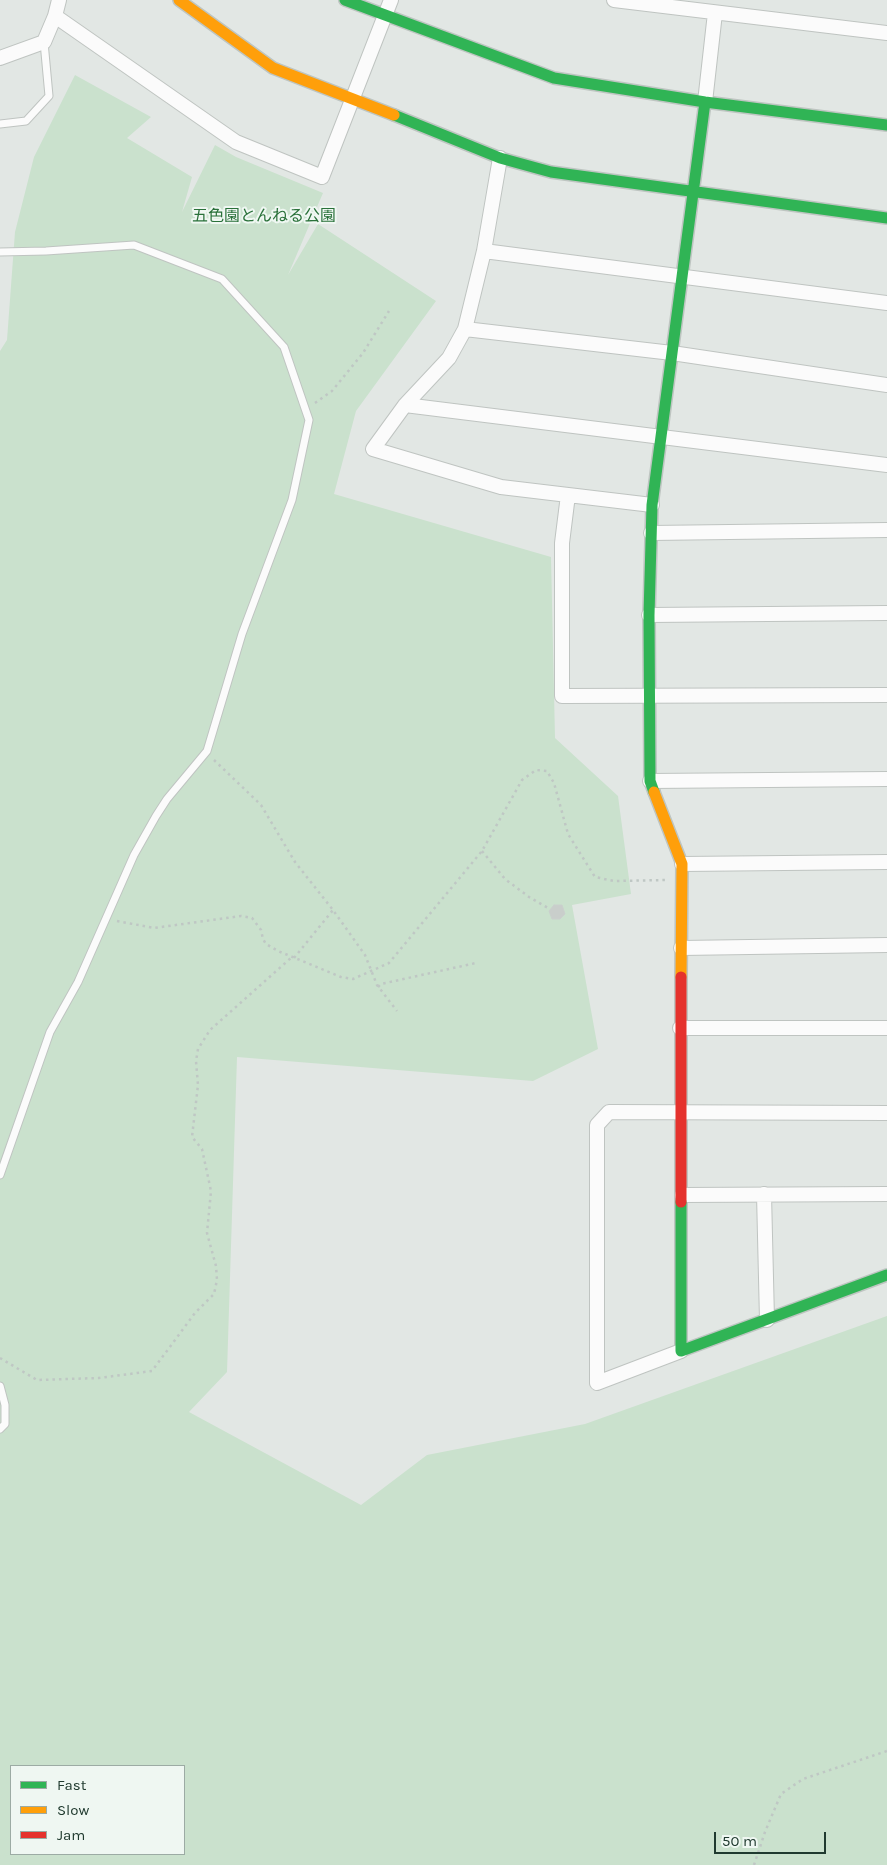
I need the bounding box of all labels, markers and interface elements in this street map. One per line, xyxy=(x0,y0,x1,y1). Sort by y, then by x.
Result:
park label: 五色園とんねる公園 xyxy=(192,206,336,226)
legend xyxy=(10,1765,185,1855)
text: Fast xyxy=(57,1776,86,1794)
text: Slow xyxy=(57,1801,89,1819)
scale bar xyxy=(717,1822,830,1854)
text: Jam xyxy=(57,1826,85,1844)
text: 50 m xyxy=(722,1832,757,1850)

